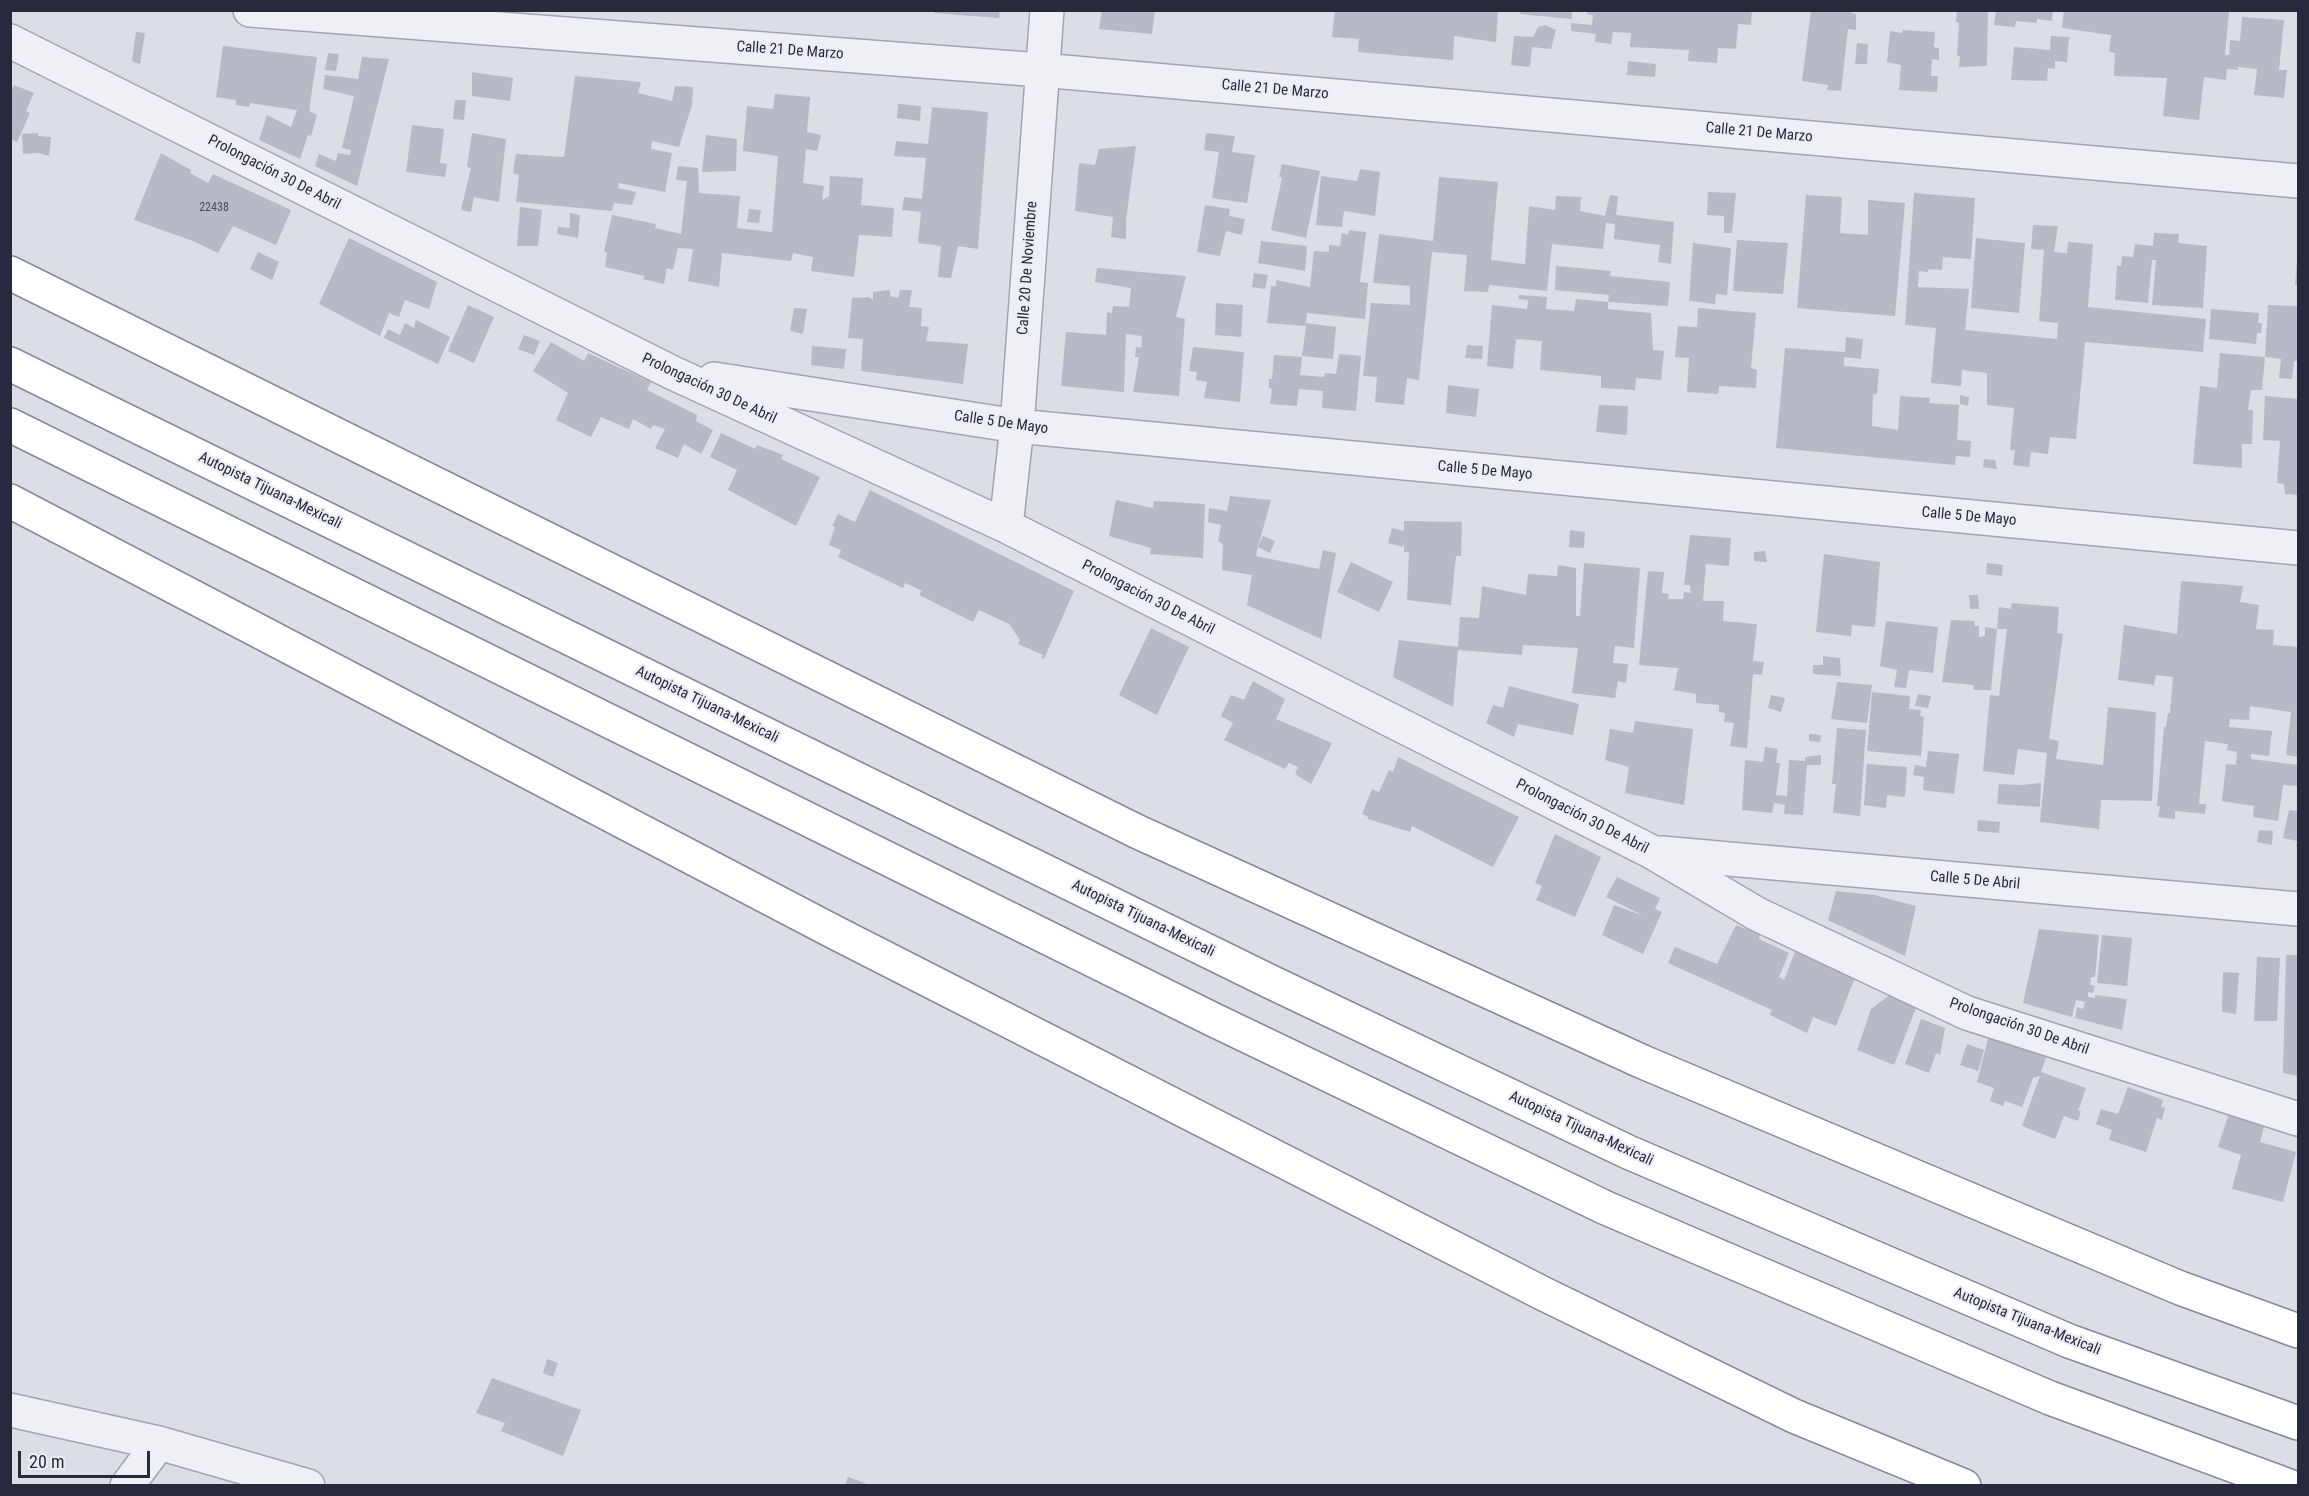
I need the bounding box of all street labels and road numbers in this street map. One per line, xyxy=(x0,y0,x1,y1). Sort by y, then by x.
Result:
street label: Calle 21 De Marzo xyxy=(736,38,844,64)
street label: Calle 21 De Marzo xyxy=(1221,76,1329,104)
street label: Calle 21 De Marzo xyxy=(1705,119,1813,147)
street label: Prolongación 30 De Abril xyxy=(205,132,343,214)
street label: Calle 20 De Noviembre xyxy=(1014,200,1042,336)
street label: Prolongación 30 De Abril xyxy=(639,350,779,428)
street label: Calle 5 De Mayo xyxy=(953,407,1049,439)
street label: Autopista Tijuana-Mexicali xyxy=(196,448,344,534)
street label: Calle 5 De Mayo xyxy=(1437,458,1533,484)
street label: Calle 5 De Mayo xyxy=(1921,504,2017,530)
street label: Prolongación 30 De Abril xyxy=(1079,557,1217,639)
street label: Autopista Tijuana-Mexicali xyxy=(633,662,781,748)
street label: Prolongación 30 De Abril xyxy=(1513,776,1651,858)
street label: Calle 5 De Abril xyxy=(1929,868,2021,894)
street label: Autopista Tijuana-Mexicali xyxy=(1069,876,1217,962)
street label: Prolongación 30 De Abril xyxy=(1947,995,2091,1059)
street label: Autopista Tijuana-Mexicali xyxy=(1506,1088,1656,1170)
street label: Autopista Tijuana-Mexicali xyxy=(1951,1284,2103,1360)

